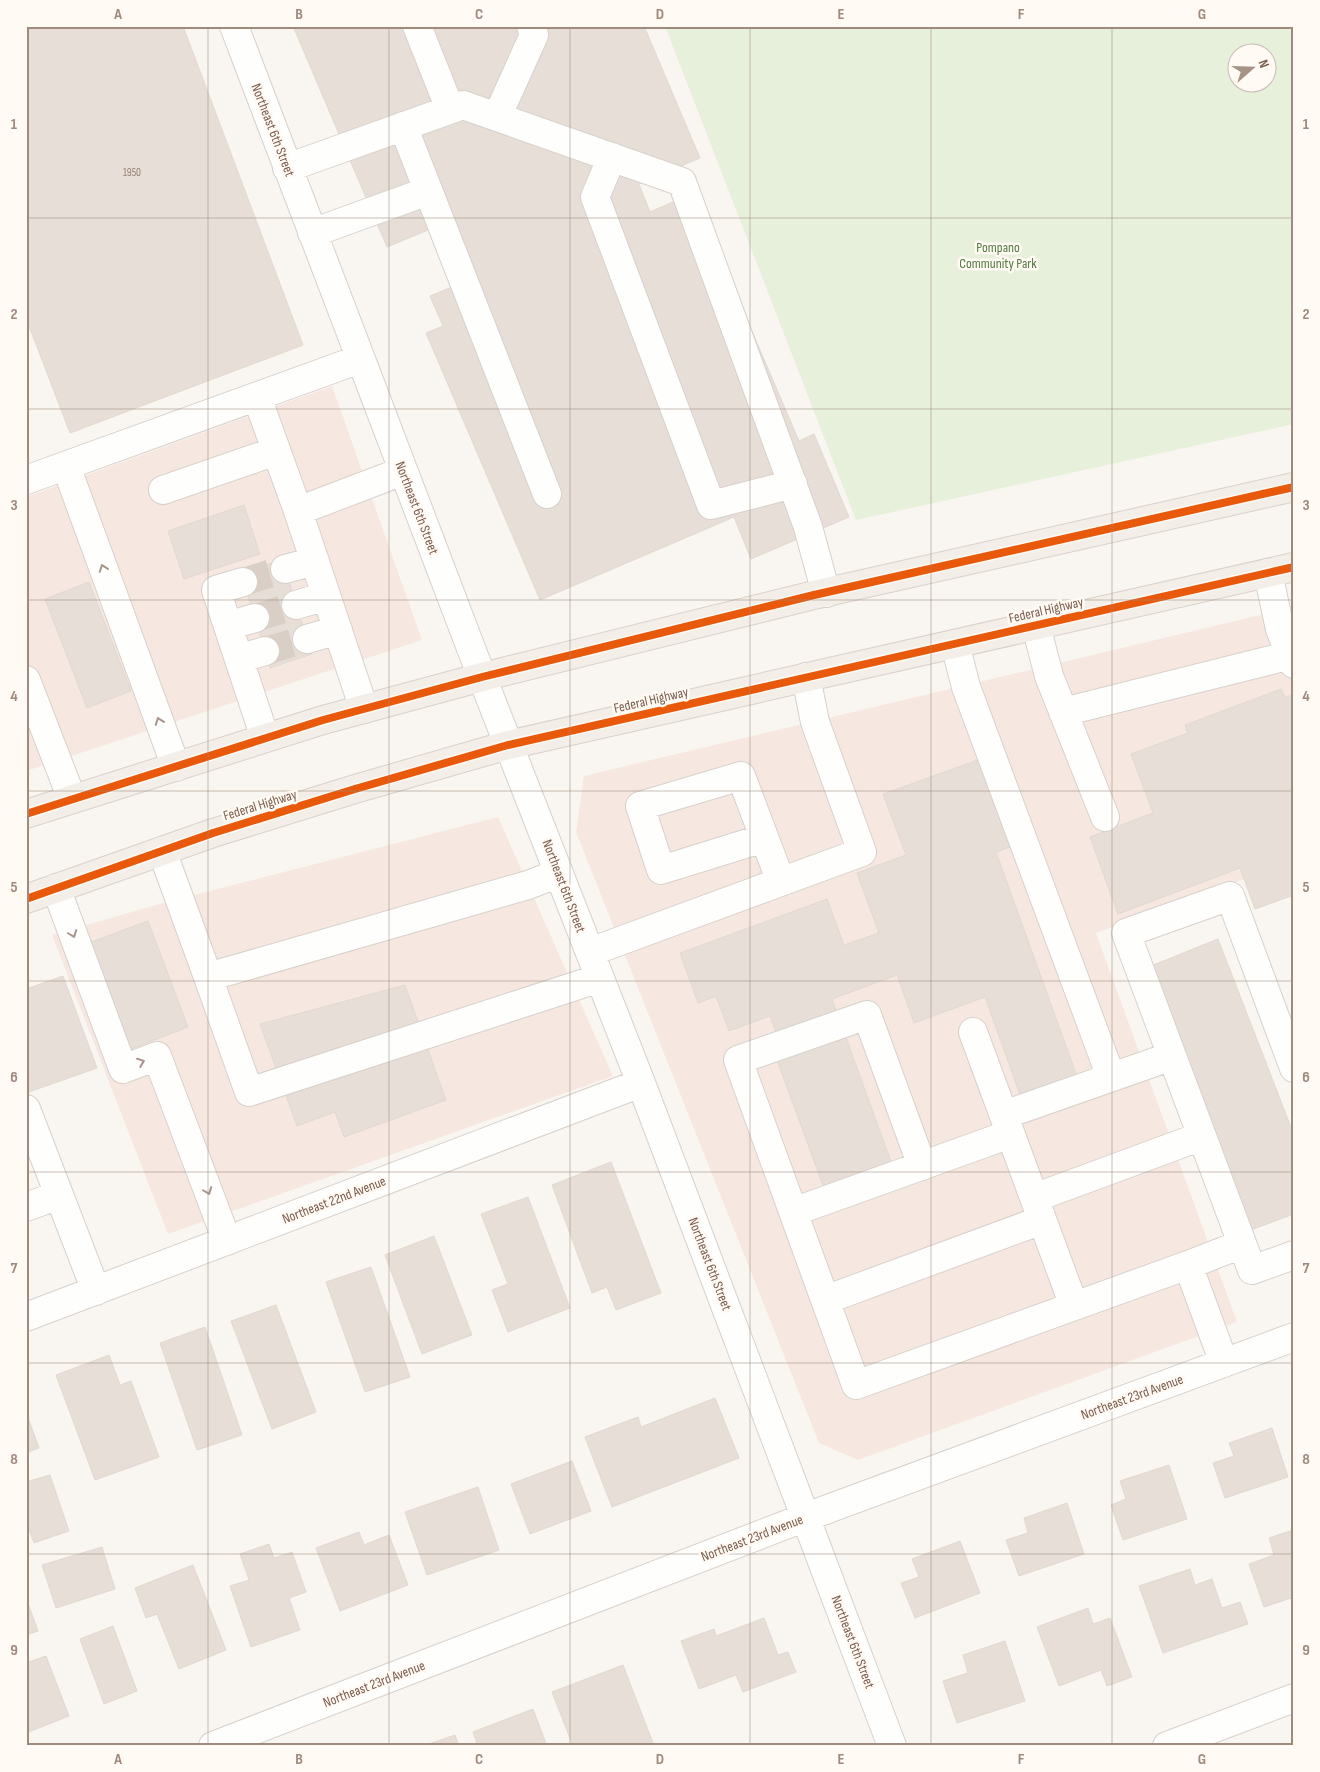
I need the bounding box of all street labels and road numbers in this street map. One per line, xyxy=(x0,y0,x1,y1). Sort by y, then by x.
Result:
street label: Northeast 6th Street xyxy=(247,81,299,179)
street label: Northeast 6th Street xyxy=(391,459,443,557)
street label: Federal Highway xyxy=(1007,593,1085,627)
street label: Federal Highway xyxy=(612,683,690,717)
street label: Federal Highway xyxy=(221,786,299,824)
street label: Northeast 6th Street xyxy=(538,837,590,935)
street label: Northeast 22nd Avenue xyxy=(280,1172,388,1228)
street label: Northeast 6th Street xyxy=(684,1215,736,1313)
street label: Northeast 23rd Avenue xyxy=(1078,1371,1186,1423)
street label: Northeast 23rd Avenue xyxy=(699,1511,805,1565)
street label: Northeast 6th Street xyxy=(827,1593,879,1691)
street label: Northeast 23rd Avenue xyxy=(321,1657,427,1711)

